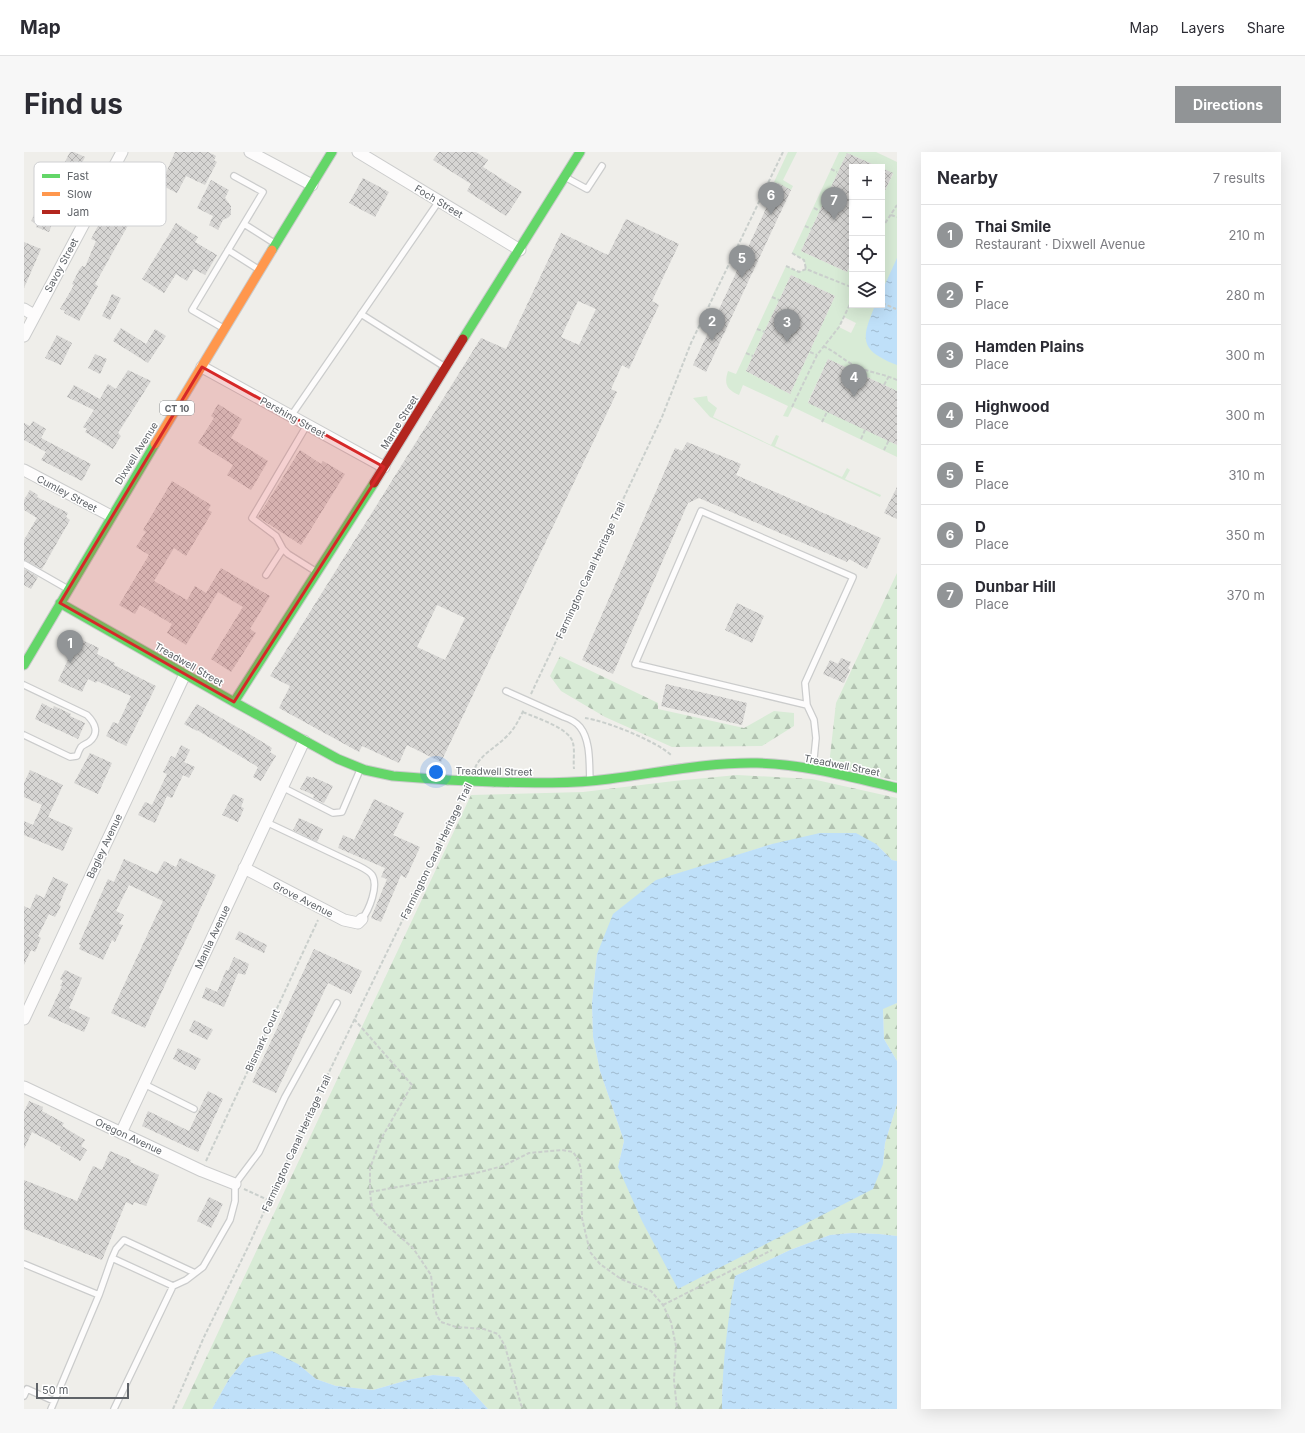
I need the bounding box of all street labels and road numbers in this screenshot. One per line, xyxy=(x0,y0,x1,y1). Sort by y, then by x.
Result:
street label: Foch Street xyxy=(413,182,466,220)
street label: Savoy Street xyxy=(42,235,81,294)
street label: Marne Street xyxy=(378,392,421,451)
street label: Pershing Street xyxy=(258,394,328,440)
road number: CT 10 xyxy=(160,401,194,415)
street label: Dixwell Avenue xyxy=(112,419,160,487)
street label: Cumley Street xyxy=(35,472,100,514)
street label: Farmington Canal Heritage Trail xyxy=(553,500,627,640)
street label: Treadwell Street xyxy=(153,640,226,689)
street label: Treadwell Street xyxy=(803,752,882,778)
street label: Treadwell Street xyxy=(455,764,533,778)
street label: Farmington Canal Heritage Trail xyxy=(398,781,474,921)
street label: Bagley Avenue xyxy=(84,812,124,880)
street label: Grove Avenue xyxy=(271,879,335,919)
street label: Manila Avenue xyxy=(192,903,232,971)
street label: Bismark Court xyxy=(242,1006,282,1073)
street label: Farmington Canal Heritage Trail xyxy=(259,1073,333,1213)
street label: Oregon Avenue xyxy=(93,1115,165,1157)

